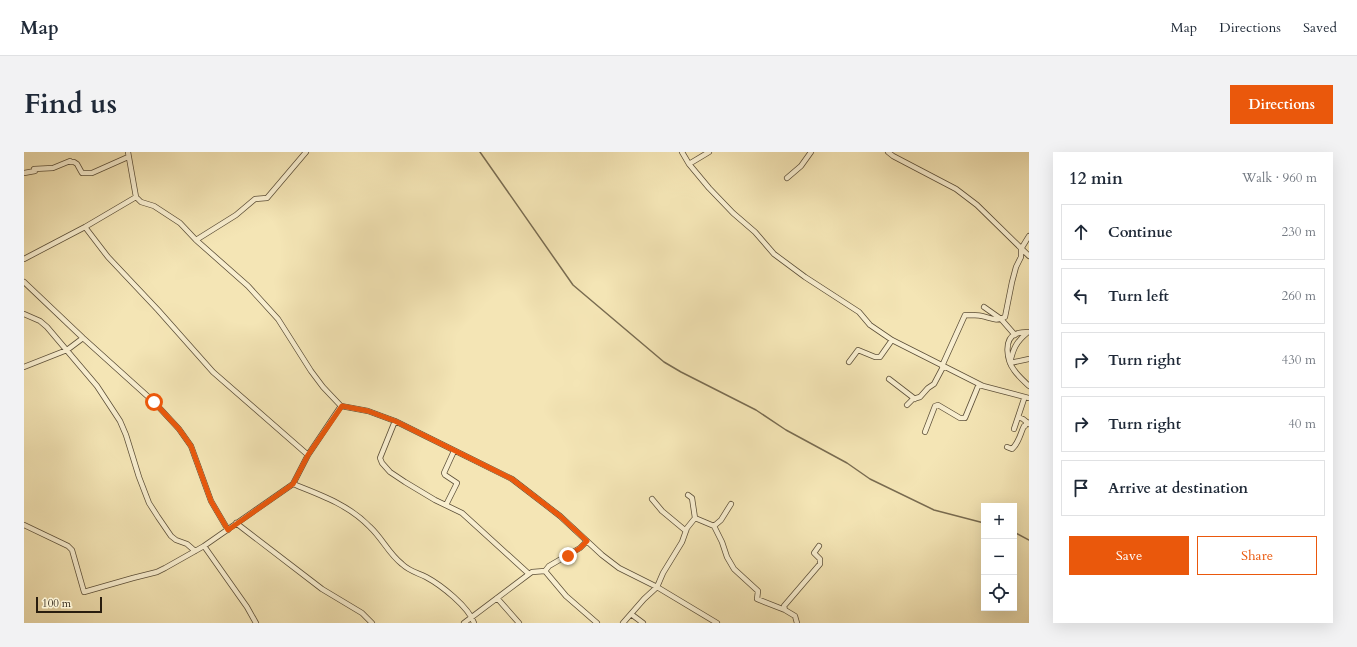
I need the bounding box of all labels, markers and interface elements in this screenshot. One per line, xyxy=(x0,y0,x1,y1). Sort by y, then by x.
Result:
text: Map xyxy=(20,15,59,41)
text: Map xyxy=(1171,18,1197,37)
text: Directions xyxy=(1219,18,1281,37)
text: Saved xyxy=(1303,18,1337,37)
text: Find us xyxy=(24,85,117,123)
button: Directions xyxy=(1230,85,1333,124)
text: 12 min xyxy=(1069,167,1123,190)
text: Walk · 960 m xyxy=(1242,169,1317,187)
icon: ahead xyxy=(1070,221,1092,243)
text: Continue xyxy=(1108,222,1173,242)
text: 230 m xyxy=(1282,223,1316,241)
icon: left xyxy=(1070,285,1092,307)
text: Turn left xyxy=(1108,286,1169,306)
text: 260 m xyxy=(1282,287,1316,305)
icon: right xyxy=(1070,349,1092,371)
text: Turn right xyxy=(1108,350,1181,370)
text: 430 m xyxy=(1282,351,1316,369)
route start xyxy=(145,393,163,411)
icon: right xyxy=(1070,413,1092,435)
text: Turn right xyxy=(1108,414,1181,434)
text: 40 m xyxy=(1288,415,1316,433)
icon: arrive xyxy=(1070,477,1092,499)
text: Arrive at destination xyxy=(1108,478,1248,498)
map controls xyxy=(981,503,1017,611)
button: + xyxy=(981,503,1017,539)
button: Save xyxy=(1069,536,1189,575)
button: Share xyxy=(1197,536,1317,575)
button: − xyxy=(981,539,1017,575)
route end xyxy=(559,547,577,565)
button: locate xyxy=(981,575,1017,611)
scale bar xyxy=(36,595,102,614)
text: 100 m xyxy=(42,596,71,611)

